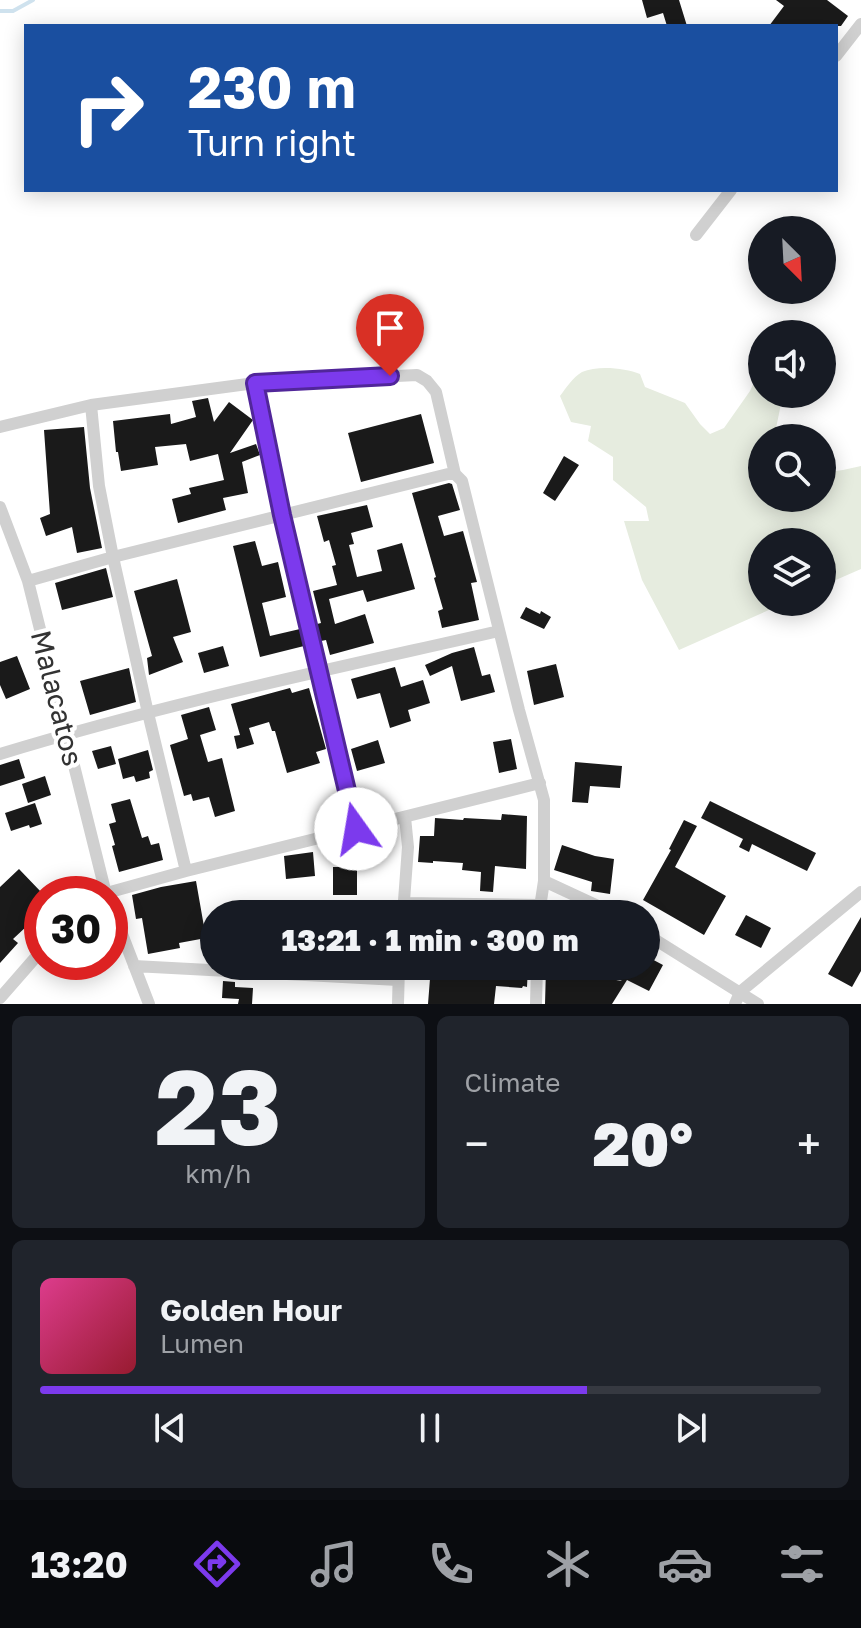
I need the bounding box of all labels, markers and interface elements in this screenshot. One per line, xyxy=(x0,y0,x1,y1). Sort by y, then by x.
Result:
text: 230 m xyxy=(188,53,356,120)
icon: right xyxy=(56,56,160,160)
text: Turn right xyxy=(188,121,356,164)
north arrow xyxy=(748,216,836,304)
map controls xyxy=(748,216,836,616)
pin xyxy=(356,294,424,376)
icon: arrive xyxy=(368,306,412,350)
button: sound xyxy=(748,320,836,408)
button: search xyxy=(748,424,836,512)
button: layers xyxy=(748,528,836,616)
street label: Malacatos xyxy=(25,627,90,769)
position arrow xyxy=(314,787,398,871)
speed limit sign: 30 xyxy=(24,876,128,980)
text: 13:21 · 1 min · 300 m xyxy=(281,922,579,958)
text: 23 xyxy=(155,1043,282,1168)
text: Climate xyxy=(465,1067,560,1098)
text: 20° xyxy=(593,1107,693,1179)
text: − xyxy=(465,1117,489,1170)
text: + xyxy=(797,1117,821,1170)
text: km/h xyxy=(185,1158,251,1189)
text: Golden Hour xyxy=(160,1292,342,1328)
text: Lumen xyxy=(160,1328,244,1359)
icon: previous xyxy=(148,1406,192,1450)
icon: pause xyxy=(408,1406,452,1450)
icon: next xyxy=(669,1406,713,1450)
icon: directions xyxy=(189,1536,245,1592)
icon: music xyxy=(306,1536,362,1592)
icon: phone xyxy=(423,1536,479,1592)
icon: climate xyxy=(540,1536,596,1592)
icon: car xyxy=(657,1536,713,1592)
icon: filters xyxy=(774,1536,830,1592)
text: 13:20 xyxy=(31,1543,128,1586)

